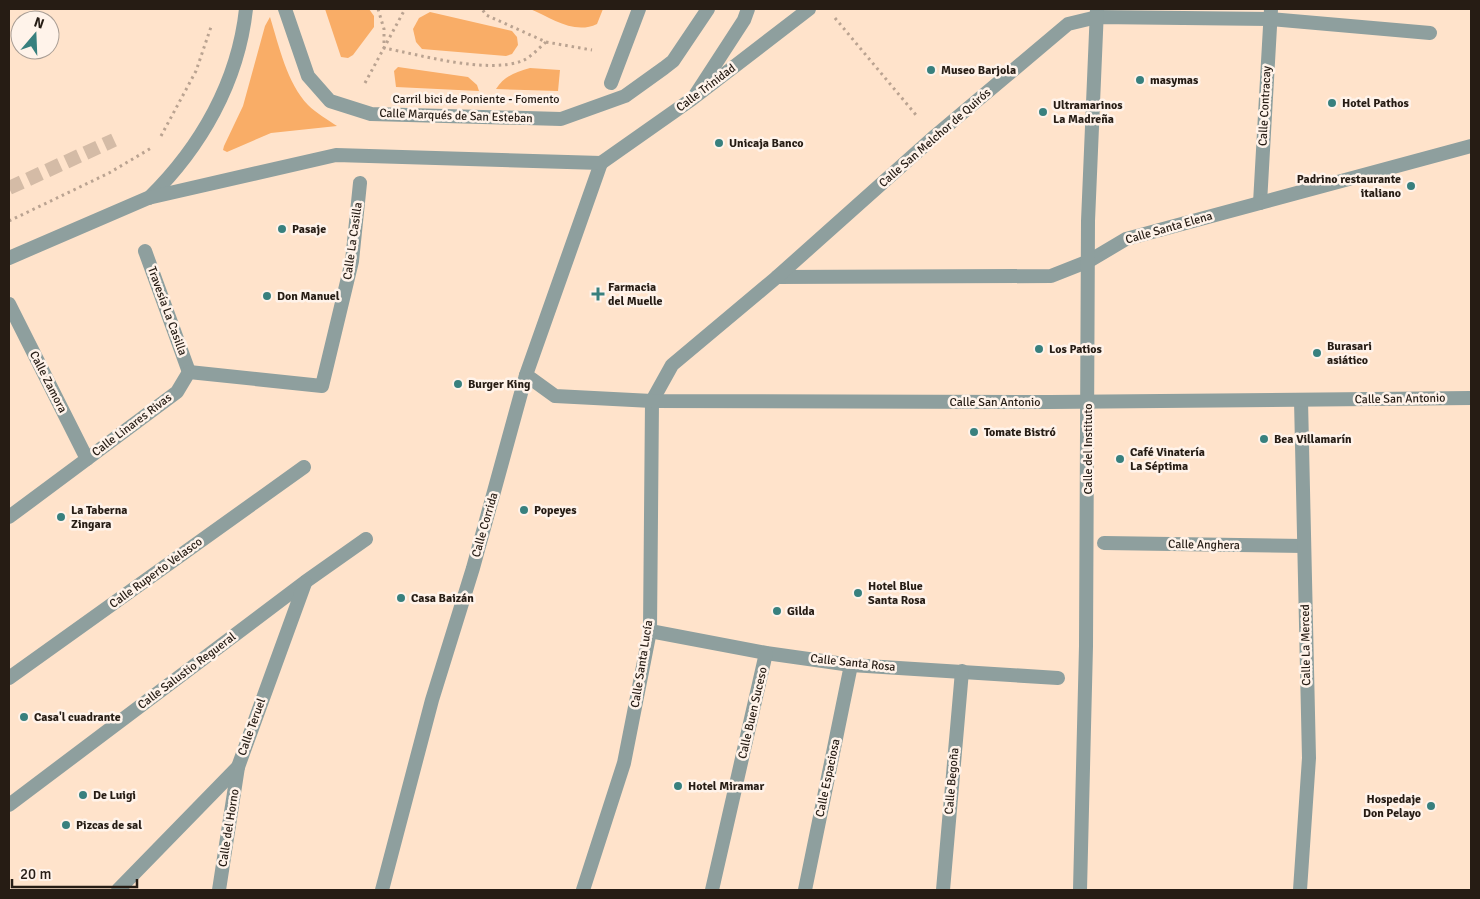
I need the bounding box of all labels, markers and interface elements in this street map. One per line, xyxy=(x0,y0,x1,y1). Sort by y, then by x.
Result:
north arrow xyxy=(10,10,60,60)
text: N xyxy=(32,14,46,33)
street label: Calle Trinidad xyxy=(673,61,739,115)
place label: Museo Barjola xyxy=(941,63,1016,78)
marker: Museo Barjola xyxy=(925,64,937,76)
street label: Calle Contracay xyxy=(1255,65,1275,147)
place label: masymas xyxy=(1150,73,1199,88)
marker: masymas xyxy=(1134,74,1146,86)
street label: Calle San Melchor de Quirós xyxy=(876,85,994,191)
street label: Carril bici de Poniente - Fomento xyxy=(392,92,560,107)
place label: Hotel Pathos xyxy=(1342,96,1409,111)
marker: Hotel Pathos xyxy=(1326,97,1338,109)
place label: Ultramarinos La Madreña xyxy=(1053,98,1123,127)
street label: Calle Marqués de San Esteban xyxy=(379,106,533,126)
marker: Ultramarinos La Madreña xyxy=(1037,106,1049,118)
place label: Unicaja Banco xyxy=(729,136,804,151)
marker: Unicaja Banco xyxy=(713,137,725,149)
place label: Padrino restaurante italiano xyxy=(1297,172,1401,201)
marker: Padrino restaurante italiano xyxy=(1405,180,1417,192)
street label: Calle La Casilla xyxy=(340,201,366,281)
street label: Calle Santa Elena xyxy=(1124,208,1214,248)
place label: Pasaje xyxy=(292,222,326,237)
marker: Pasaje xyxy=(276,223,288,235)
street label: Travesía La Casilla xyxy=(144,264,190,358)
place label: Farmacia del Muelle xyxy=(608,280,663,309)
marker: Farmacia del Muelle xyxy=(592,288,604,300)
place label: Don Manuel xyxy=(277,289,340,304)
marker: Don Manuel xyxy=(261,290,273,302)
place label: Burasari asiático xyxy=(1327,339,1372,368)
place label: Los Patios xyxy=(1049,342,1103,357)
marker: Los Patios xyxy=(1033,343,1045,355)
marker: Burasari asiático xyxy=(1311,347,1323,359)
street label: Calle Zamora xyxy=(26,349,70,415)
place label: Burger King xyxy=(468,377,531,392)
marker: Burger King xyxy=(452,378,464,390)
street label: Calle Linares Rivas xyxy=(89,390,175,460)
street label: Calle San Antonio xyxy=(1354,391,1446,407)
street label: Calle San Antonio xyxy=(950,395,1040,410)
street label: Calle del Instituto xyxy=(1081,403,1096,495)
place label: Tomate Bistró xyxy=(984,425,1056,440)
marker: Tomate Bistró xyxy=(968,426,980,438)
place label: Bea Villamarín xyxy=(1274,432,1352,447)
marker: Bea Villamarín xyxy=(1258,433,1270,445)
place label: Café Vinatería La Séptima xyxy=(1130,445,1205,474)
marker: Café Vinatería La Séptima xyxy=(1114,453,1126,465)
street label: Calle Corrida xyxy=(469,491,501,559)
place label: La Taberna Zingara xyxy=(71,503,127,532)
place label: Popeyes xyxy=(534,503,577,518)
marker: Popeyes xyxy=(518,504,530,516)
marker: La Taberna Zingara xyxy=(55,511,67,523)
street label: Calle Ruperto Velasco xyxy=(107,534,205,612)
street label: Calle Anghera xyxy=(1168,537,1240,553)
place label: Hotel Blue Santa Rosa xyxy=(868,579,926,608)
marker: Hotel Blue Santa Rosa xyxy=(852,587,864,599)
place label: Casa Baizán xyxy=(411,591,474,606)
marker: Casa Baizán xyxy=(395,592,407,604)
place label: Gilda xyxy=(787,604,815,619)
street label: Calle La Merced xyxy=(1298,604,1314,686)
marker: Gilda xyxy=(771,605,783,617)
street label: Calle Santa Lucía xyxy=(628,619,656,709)
street label: Calle Salustio Regueral xyxy=(135,629,239,713)
street label: Calle Santa Rosa xyxy=(810,651,896,675)
street label: Calle Buen Suceso xyxy=(735,666,771,760)
street label: Calle Teruel xyxy=(235,696,269,758)
place label: Casa'l cuadrante xyxy=(34,710,121,725)
marker: Casa'l cuadrante xyxy=(18,711,30,723)
street label: Calle Espaciosa xyxy=(812,737,844,819)
street label: Calle Begoña xyxy=(942,747,962,815)
place label: Hotel Miramar xyxy=(688,779,764,794)
marker: Hotel Miramar xyxy=(672,780,684,792)
place label: De Luigi xyxy=(93,788,136,803)
street label: Calle del Horno xyxy=(215,788,243,868)
marker: De Luigi xyxy=(77,789,89,801)
place label: Hospedaje Don Pelayo xyxy=(1363,792,1421,821)
marker: Hospedaje Don Pelayo xyxy=(1425,800,1437,812)
place label: Pizcas de sal xyxy=(76,818,142,833)
marker: Pizcas de sal xyxy=(60,819,72,831)
scale bar xyxy=(12,856,138,888)
text: 20 m xyxy=(20,865,51,883)

